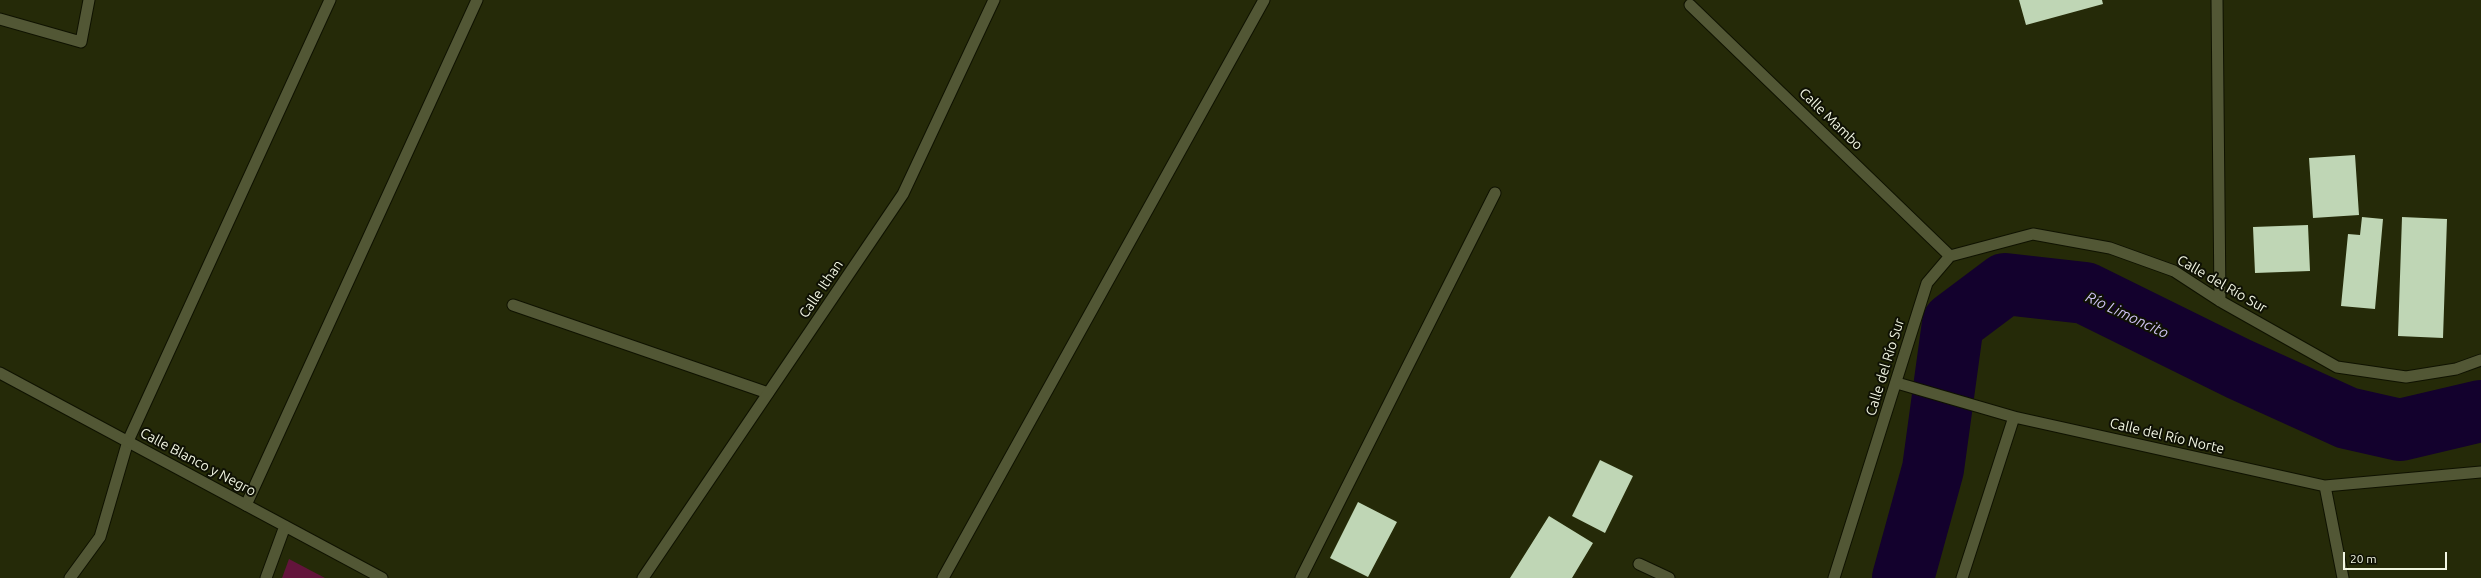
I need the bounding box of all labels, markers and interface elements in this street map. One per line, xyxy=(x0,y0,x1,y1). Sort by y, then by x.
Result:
street label: Calle Mambo xyxy=(1796,85,1866,153)
street label: Calle del Río Sur xyxy=(2174,251,2270,317)
street label: Calle Ithan xyxy=(795,257,847,321)
water label: Río Limoncito xyxy=(2083,288,2171,342)
street label: Calle del Río Sur xyxy=(1862,316,1908,418)
street label: Calle del Río Norte xyxy=(2108,415,2226,457)
street label: Calle Blanco y Negro xyxy=(137,424,259,500)
scale bar xyxy=(2345,544,2449,570)
text: 20 m xyxy=(2350,552,2377,565)

